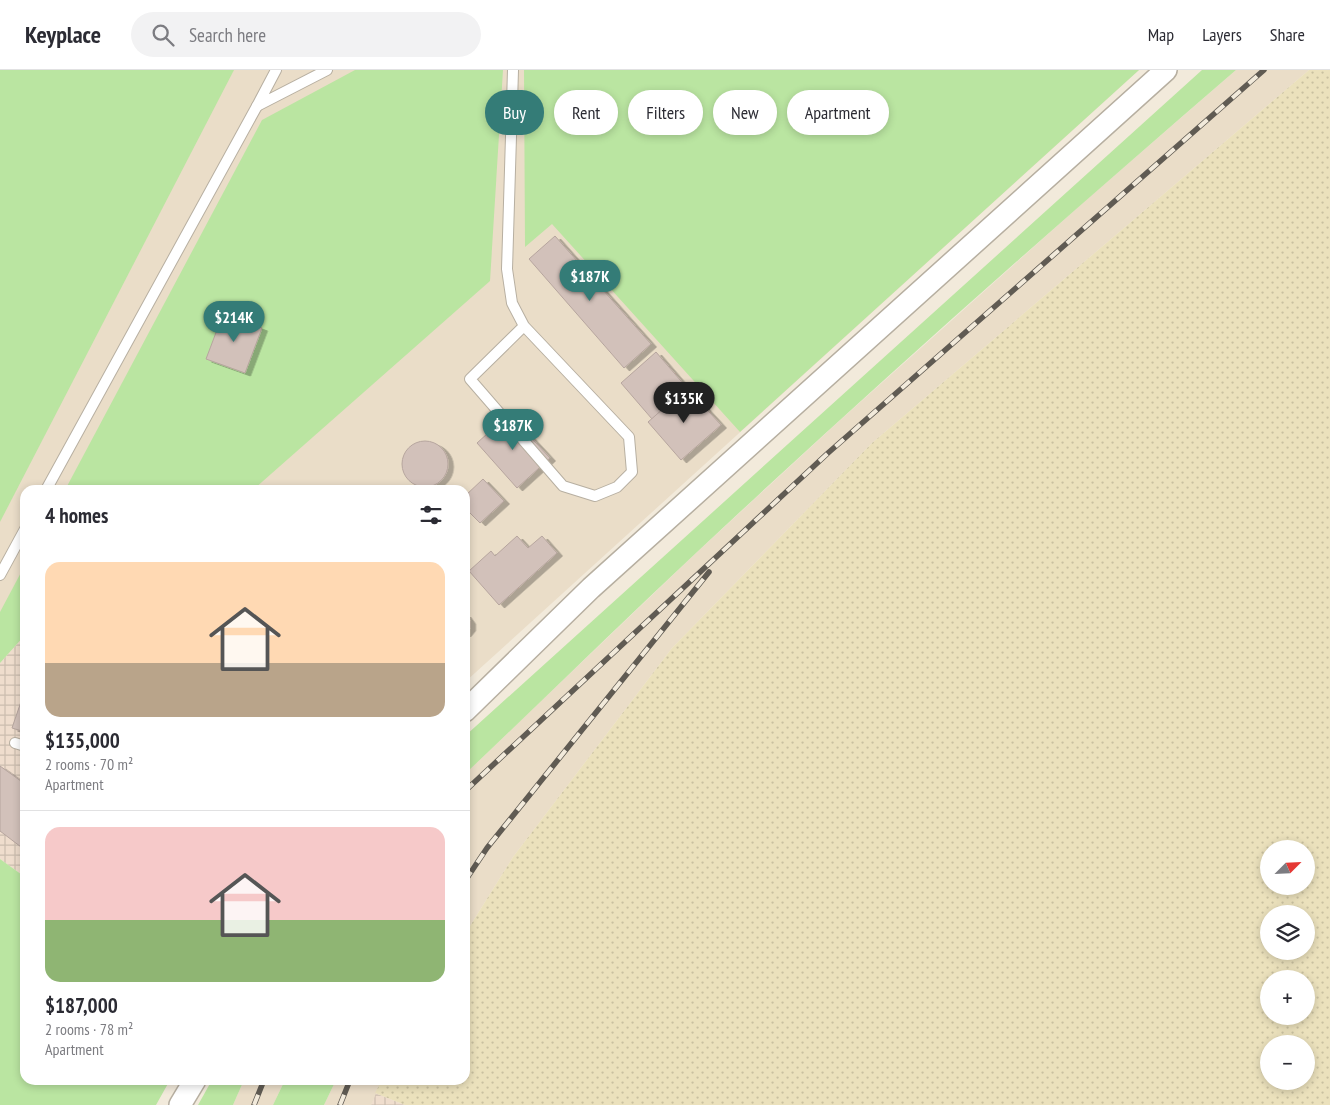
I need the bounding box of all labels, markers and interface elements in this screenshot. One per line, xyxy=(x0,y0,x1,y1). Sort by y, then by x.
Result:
search box xyxy=(131,12,481,57)
text: Keyplace xyxy=(25,19,101,50)
icon: search xyxy=(149,21,177,49)
text: Search here xyxy=(189,23,266,47)
text: Map xyxy=(1148,23,1174,46)
text: Layers xyxy=(1202,23,1242,46)
text: Share xyxy=(1270,23,1305,46)
chip: Buy xyxy=(485,90,544,135)
chip: Rent xyxy=(554,90,618,135)
chip: Filters xyxy=(628,90,703,135)
chip: New xyxy=(713,90,777,135)
chip: Apartment xyxy=(787,90,889,135)
pin: $187K xyxy=(555,260,625,302)
text: $187K xyxy=(571,266,609,286)
pin: $214K xyxy=(199,300,269,343)
text: $214K xyxy=(215,307,253,327)
pin: $135K xyxy=(649,382,719,424)
text: $135K xyxy=(665,388,703,408)
pin: $187K xyxy=(478,408,548,451)
text: $187K xyxy=(494,415,532,435)
icon: filters xyxy=(417,501,445,529)
text: 4 homes xyxy=(45,502,108,529)
icon: home xyxy=(200,594,290,684)
text: $135,000 xyxy=(45,727,120,754)
text: 2 rooms · 70 m² xyxy=(45,754,133,774)
text: Apartment xyxy=(45,774,104,794)
north arrow xyxy=(1260,840,1315,895)
map controls xyxy=(1260,840,1315,1090)
icon: home xyxy=(200,860,290,950)
button: layers xyxy=(1260,905,1315,960)
button: + xyxy=(1260,970,1315,1025)
text: $187,000 xyxy=(45,992,118,1019)
text: 2 rooms · 78 m² xyxy=(45,1019,133,1039)
button: − xyxy=(1260,1035,1315,1090)
text: Apartment xyxy=(45,1039,104,1059)

